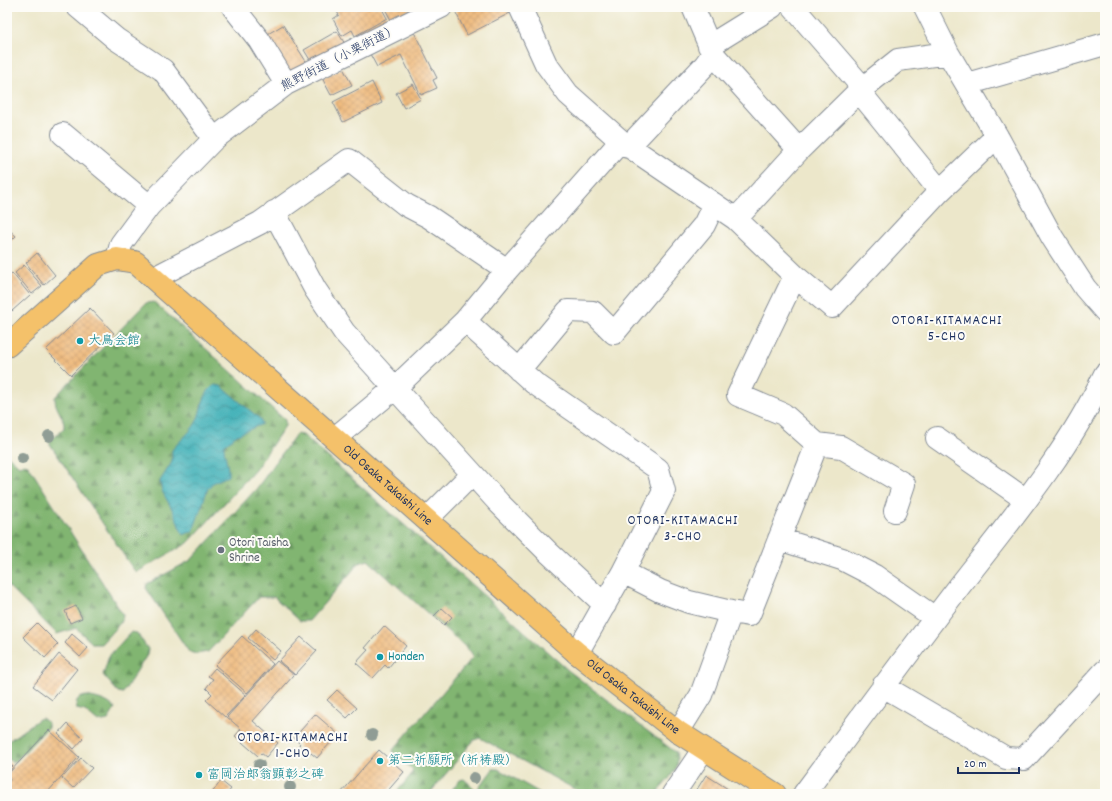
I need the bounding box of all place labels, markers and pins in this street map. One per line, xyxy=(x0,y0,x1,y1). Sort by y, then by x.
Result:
place label: 大鳥会館 xyxy=(88,332,140,351)
marker: 大鳥会館 xyxy=(75,336,85,346)
place label: Otori Taisha Shrine xyxy=(229,534,289,568)
marker: Otori Taisha Shrine xyxy=(216,545,226,555)
place label: Honden xyxy=(388,648,424,667)
marker: Honden xyxy=(375,652,385,662)
place label: 第二祈願所（祈祷殿） xyxy=(388,752,518,771)
marker: 第二祈願所（祈祷殿） xyxy=(375,756,385,766)
place label: 富岡治郎翁顕彰之碑 xyxy=(207,766,324,785)
marker: 富岡治郎翁顕彰之碑 xyxy=(194,770,204,780)

